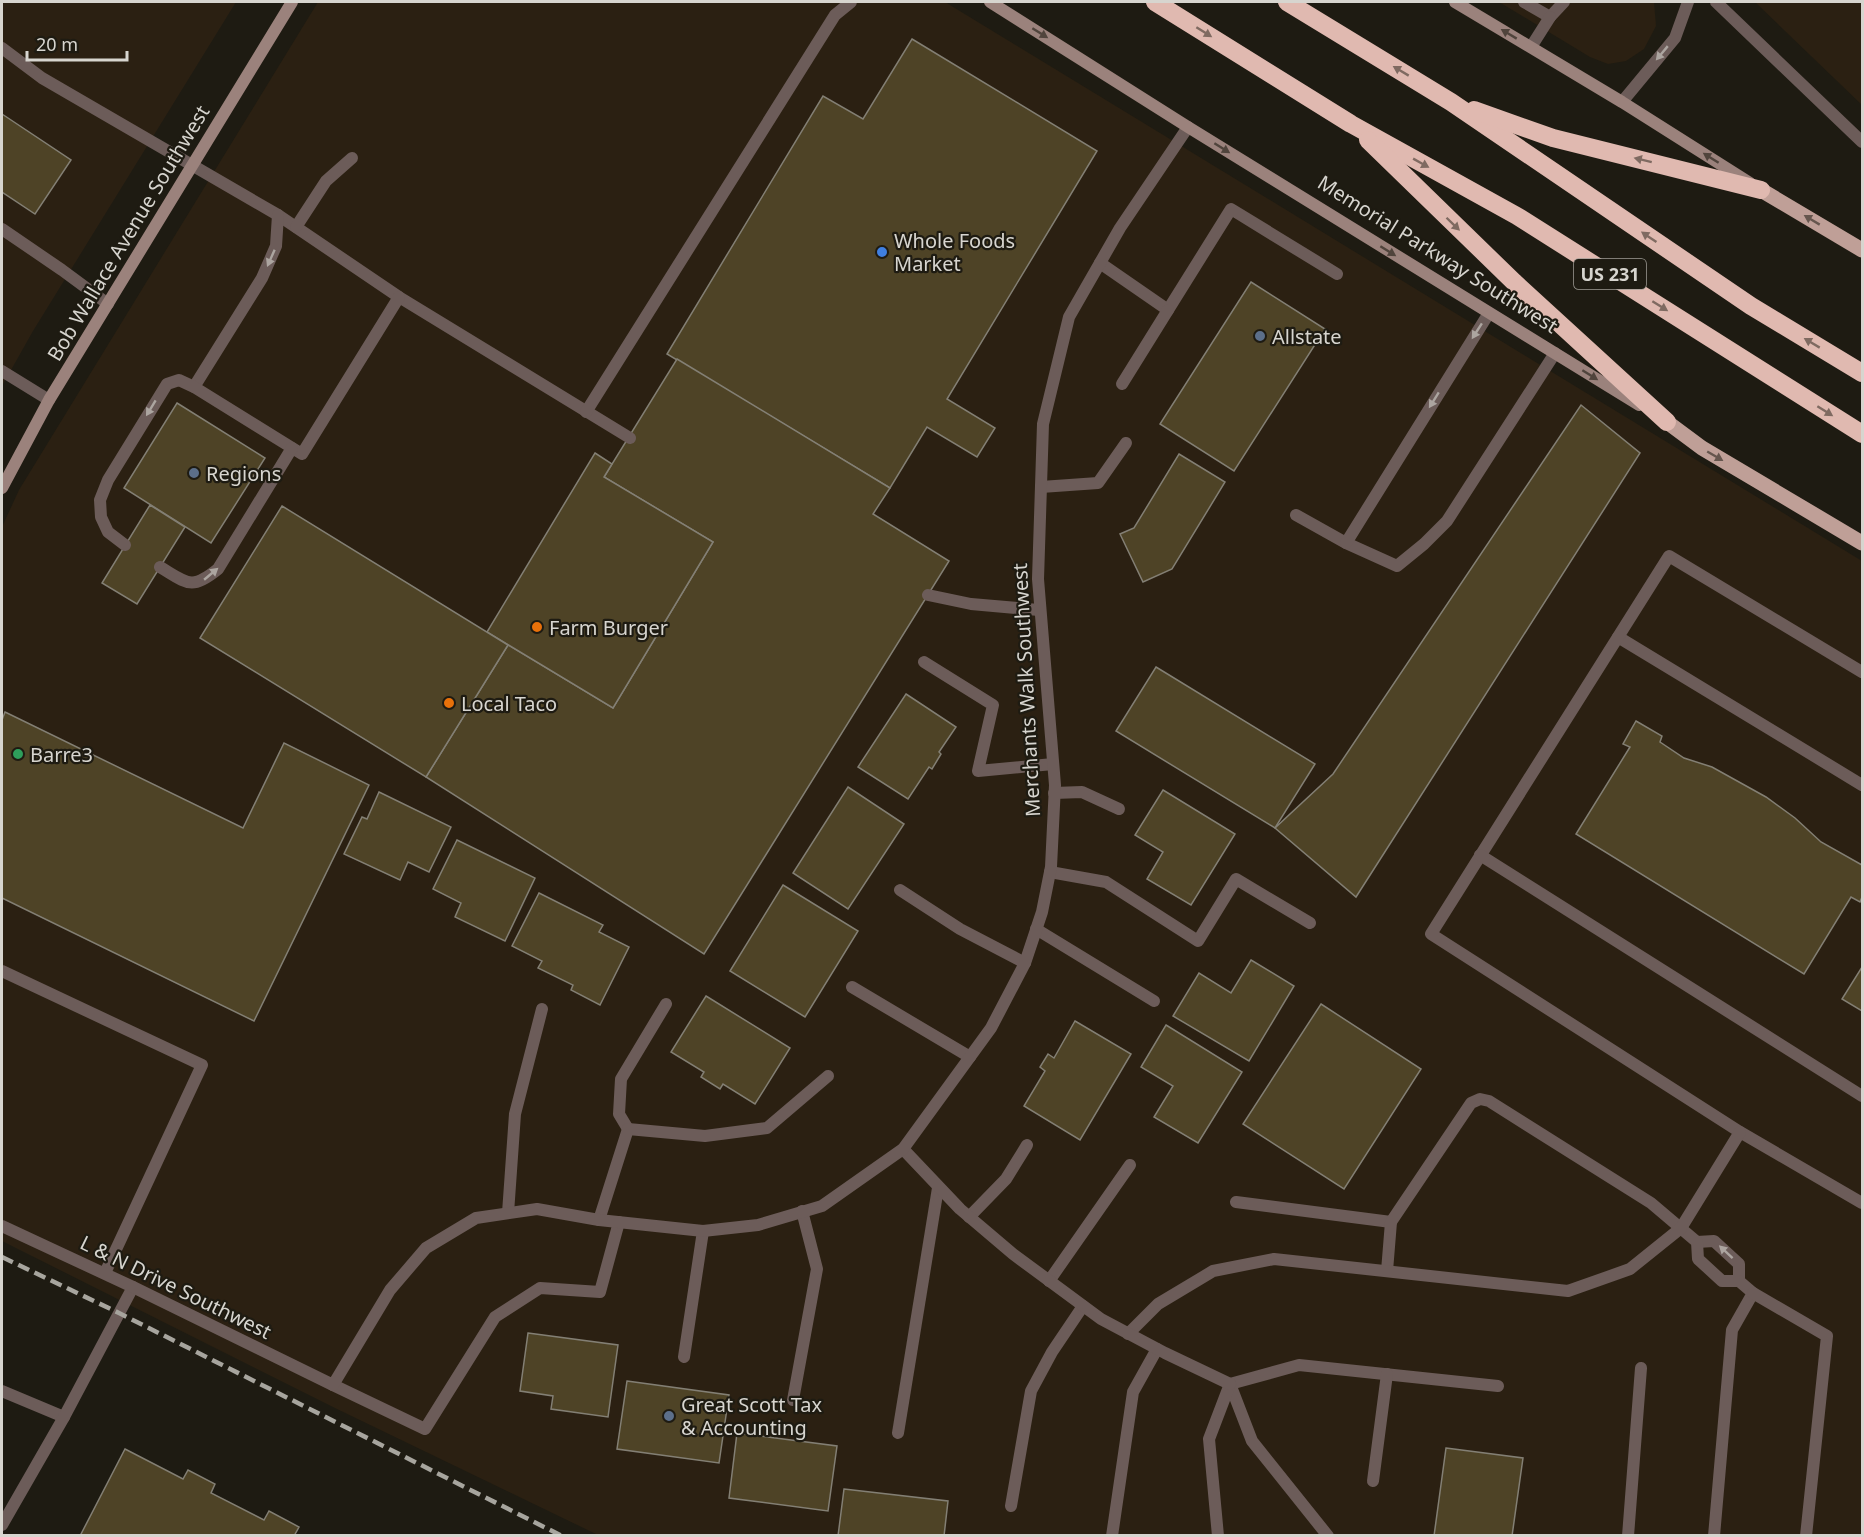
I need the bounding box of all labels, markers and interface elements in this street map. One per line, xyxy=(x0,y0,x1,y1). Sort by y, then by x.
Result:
scale bar xyxy=(27,24,128,62)
one-way arrow xyxy=(1032,27,1048,38)
one-way arrow xyxy=(1196,27,1212,38)
one-way arrow xyxy=(1501,29,1517,40)
text: 20 m xyxy=(36,32,78,56)
one-way arrow xyxy=(1656,45,1669,61)
one-way arrow xyxy=(1393,66,1409,77)
street label: Bob Wallace Avenue Southwest xyxy=(41,100,215,366)
one-way arrow xyxy=(1214,143,1230,154)
one-way arrow xyxy=(1703,153,1719,164)
one-way arrow xyxy=(1634,155,1652,165)
one-way arrow xyxy=(1413,158,1430,168)
street label: Memorial Parkway Southwest xyxy=(1313,169,1563,339)
one-way arrow xyxy=(1803,215,1820,225)
one-way arrow xyxy=(1446,216,1460,230)
place label: Whole Foods Market xyxy=(894,227,1015,277)
one-way arrow xyxy=(1641,232,1657,243)
marker: Whole Foods Market xyxy=(875,245,889,259)
one-way arrow xyxy=(1380,245,1396,256)
one-way arrow xyxy=(266,249,275,267)
road number: US 231 xyxy=(1574,259,1646,289)
one-way arrow xyxy=(1652,301,1668,312)
place label: Allstate xyxy=(1272,323,1342,350)
one-way arrow xyxy=(1472,323,1483,339)
marker: Allstate xyxy=(1253,329,1267,343)
one-way arrow xyxy=(1804,338,1820,349)
one-way arrow xyxy=(1582,369,1598,380)
one-way arrow xyxy=(1429,392,1440,408)
one-way arrow xyxy=(146,400,156,417)
one-way arrow xyxy=(1817,405,1833,416)
one-way arrow xyxy=(1707,451,1723,462)
place label: Regions xyxy=(206,460,281,487)
marker: Regions xyxy=(187,466,201,480)
street label: Merchants Walk Southwest xyxy=(1006,562,1046,818)
one-way arrow xyxy=(203,568,218,581)
place label: Farm Burger xyxy=(549,614,668,641)
marker: Farm Burger xyxy=(530,620,544,634)
place label: Local Taco xyxy=(461,690,557,717)
marker: Local Taco xyxy=(442,696,456,710)
place label: Barre3 xyxy=(30,741,93,768)
marker: Barre3 xyxy=(11,747,25,761)
street label: L & N Drive Southwest xyxy=(76,1229,276,1345)
one-way arrow xyxy=(1719,1246,1733,1260)
place label: Great Scott Tax & Accounting xyxy=(681,1391,822,1441)
marker: Great Scott Tax & Accounting xyxy=(662,1409,676,1423)

